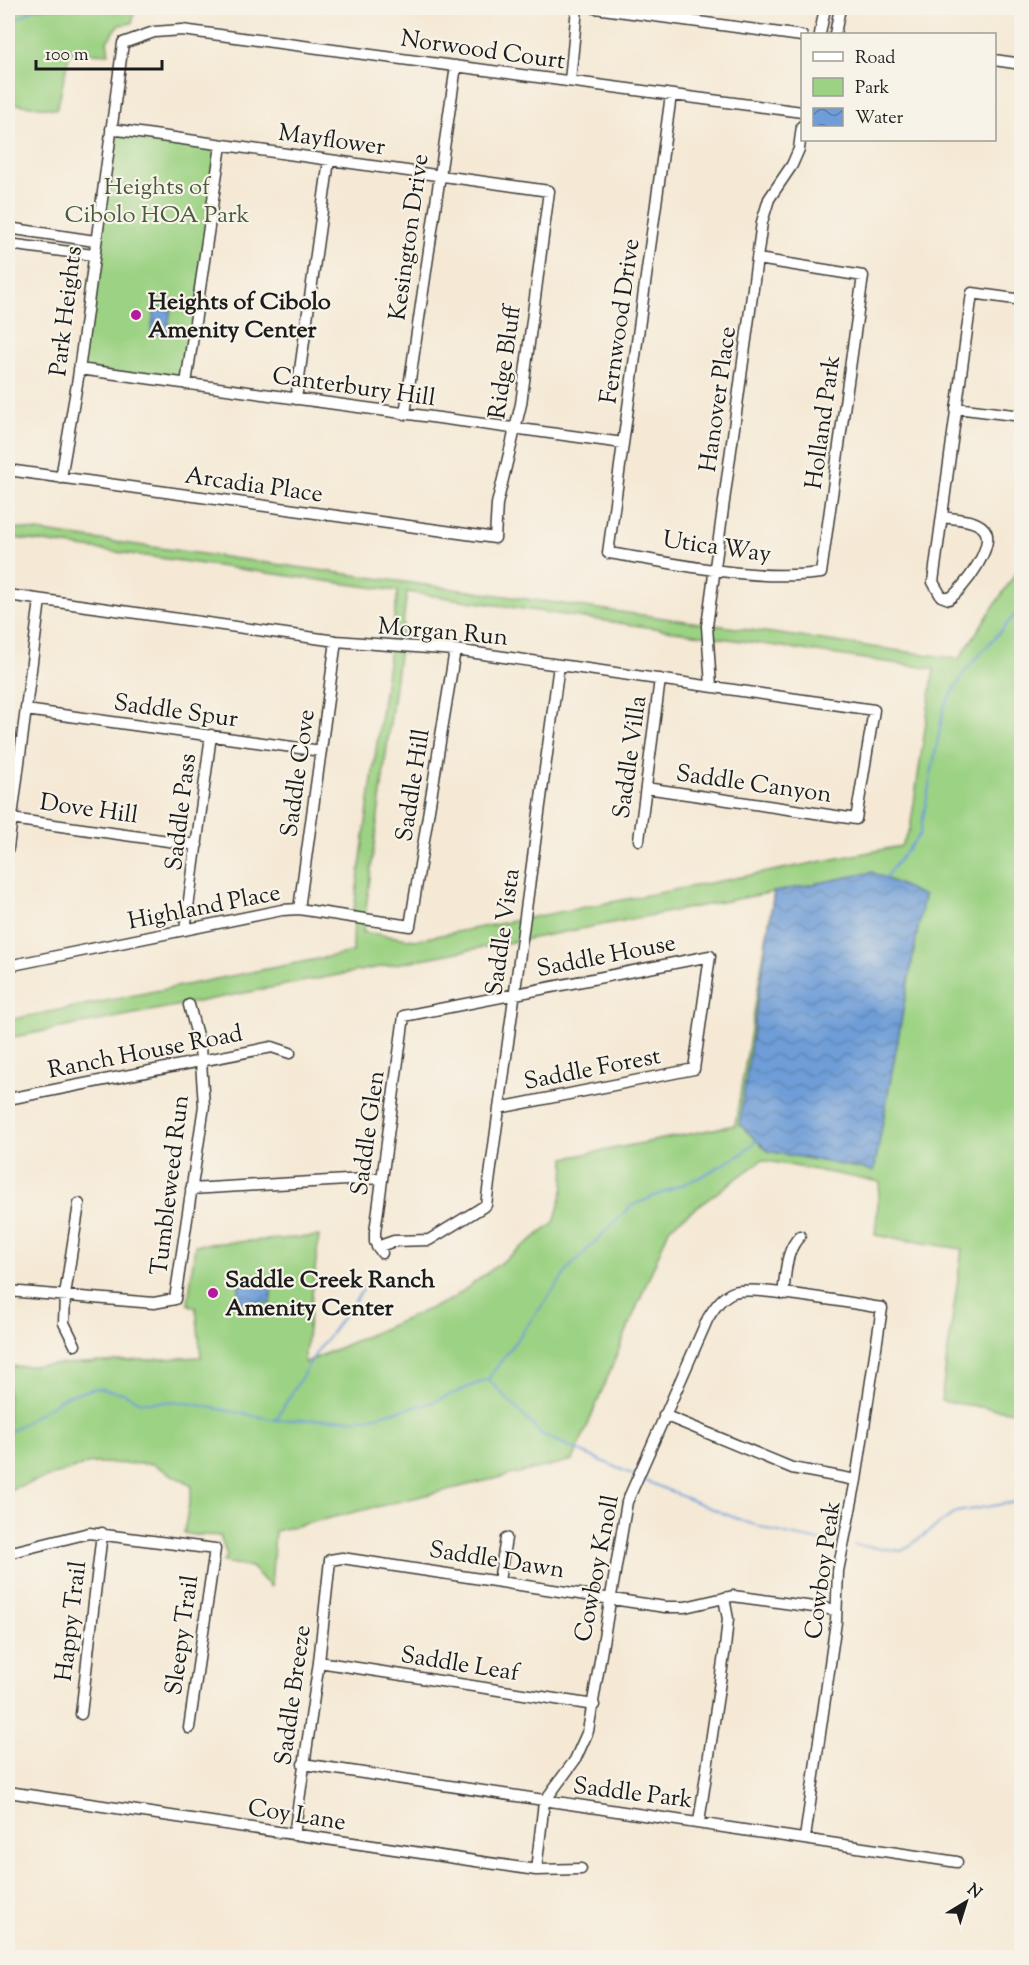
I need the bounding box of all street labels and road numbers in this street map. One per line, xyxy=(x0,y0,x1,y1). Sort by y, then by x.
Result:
street label: Norwood Court xyxy=(398,23,567,79)
street label: Mayflower xyxy=(276,117,387,165)
street label: Kesington Drive xyxy=(381,152,438,323)
street label: Fernwood Drive xyxy=(593,236,649,406)
street label: Park Heights xyxy=(42,244,92,378)
street label: Ridge Bluff xyxy=(481,302,531,422)
street label: Hanover Place xyxy=(692,324,746,474)
street label: Holland Park xyxy=(798,353,850,491)
street label: Canterbury Hill xyxy=(270,360,438,416)
street label: Arcadia Place xyxy=(182,459,325,512)
street label: Utica Way xyxy=(660,524,773,572)
street label: Morgan Run xyxy=(376,610,509,656)
street label: Saddle Spur xyxy=(111,686,240,738)
street label: Saddle Villa xyxy=(606,694,656,821)
street label: Saddle Cove xyxy=(273,707,325,839)
street label: Saddle Hill xyxy=(388,726,440,844)
street label: Saddle Pass xyxy=(158,752,206,873)
street label: Saddle Canyon xyxy=(674,757,834,813)
street label: Dove Hill xyxy=(37,786,140,834)
street label: Saddle Vista xyxy=(478,866,530,998)
street label: Highland Place xyxy=(125,877,284,939)
street label: Saddle House xyxy=(534,927,679,987)
street label: Ranch House Road xyxy=(45,1017,246,1089)
street label: Saddle Forest xyxy=(521,1040,664,1100)
street label: Saddle Glen xyxy=(343,1068,395,1198)
street label: Tumbleweed Run xyxy=(143,1093,199,1277)
street label: Cowboy Knoll xyxy=(567,1492,629,1645)
street label: Cowboy Peak xyxy=(797,1499,851,1642)
street label: Saddle Dawn xyxy=(427,1534,567,1588)
street label: Happy Trail xyxy=(48,1559,96,1683)
street label: Sleepy Trail xyxy=(158,1573,208,1698)
street label: Saddle Breeze xyxy=(267,1623,321,1768)
street label: Saddle Leaf xyxy=(398,1639,523,1691)
street label: Saddle Park xyxy=(571,1770,695,1818)
street label: Coy Lane xyxy=(245,1791,348,1840)

